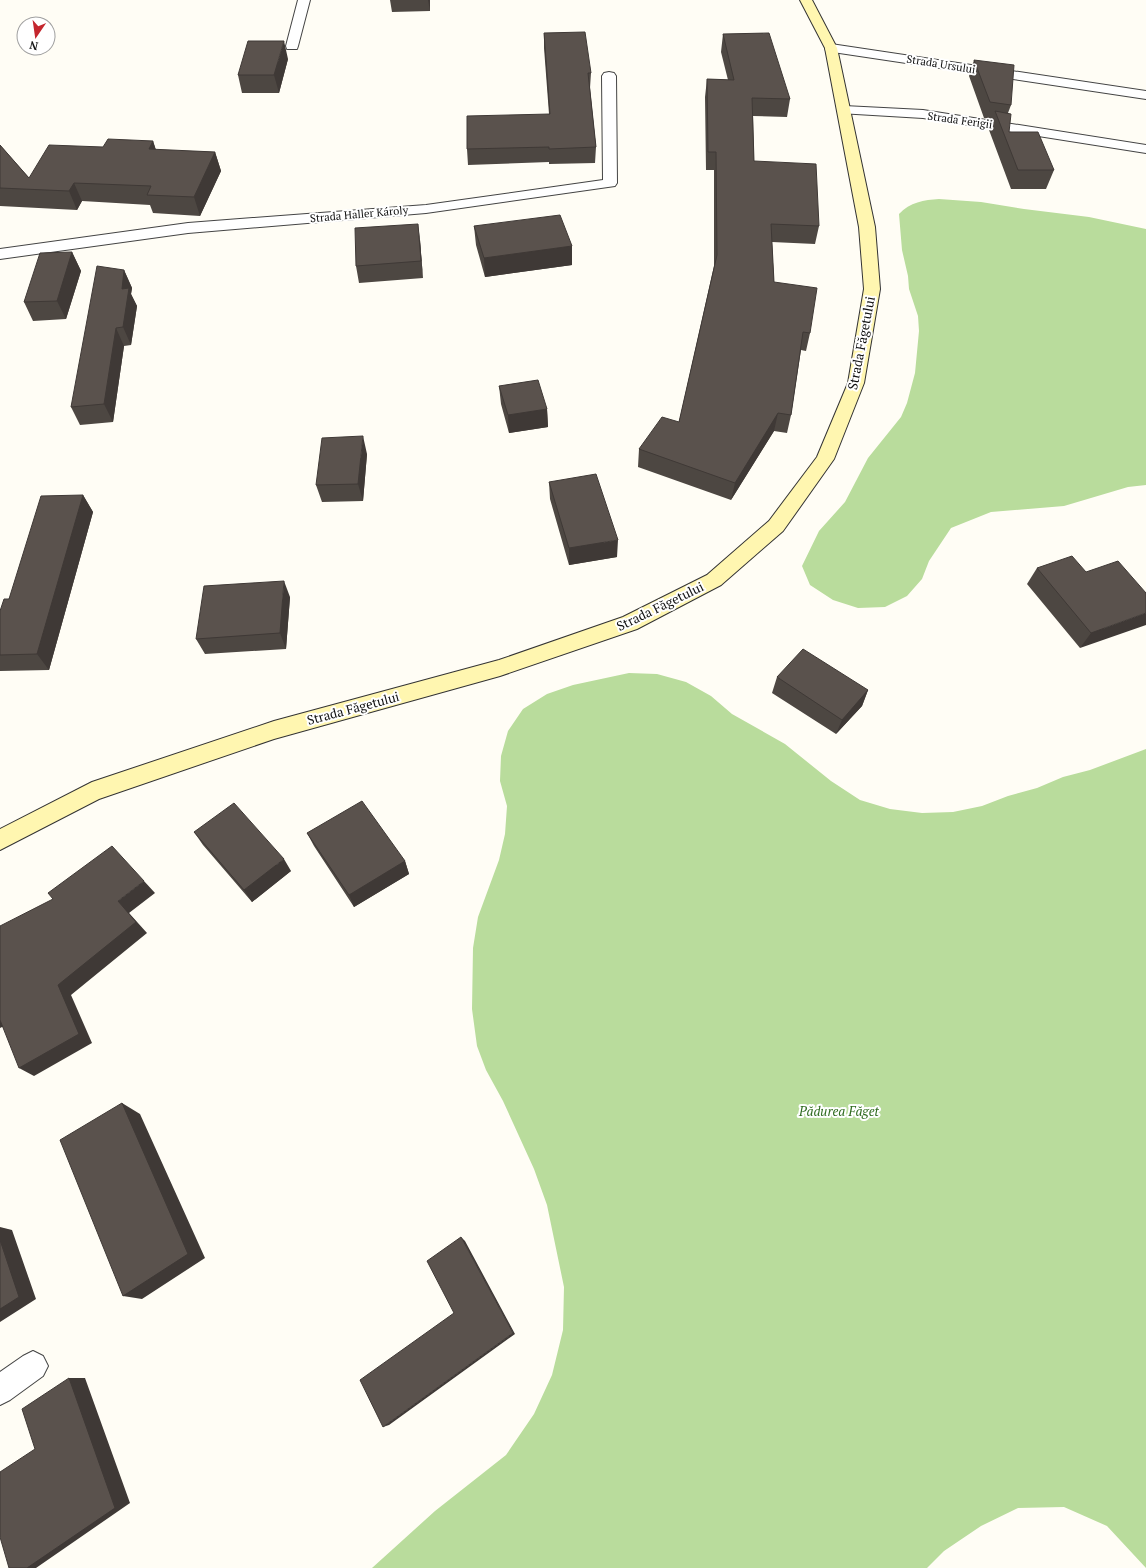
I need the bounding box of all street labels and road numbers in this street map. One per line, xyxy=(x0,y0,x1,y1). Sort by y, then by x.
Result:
street label: Strada Ursului xyxy=(905,52,977,76)
street label: Strada Ferigii xyxy=(927,109,993,131)
street label: Strada Haller Károly xyxy=(309,203,409,225)
street label: Strada Făgetului xyxy=(843,295,879,391)
street label: Strada Făgetului xyxy=(613,577,707,635)
street label: Strada Făgetului xyxy=(305,687,401,729)

